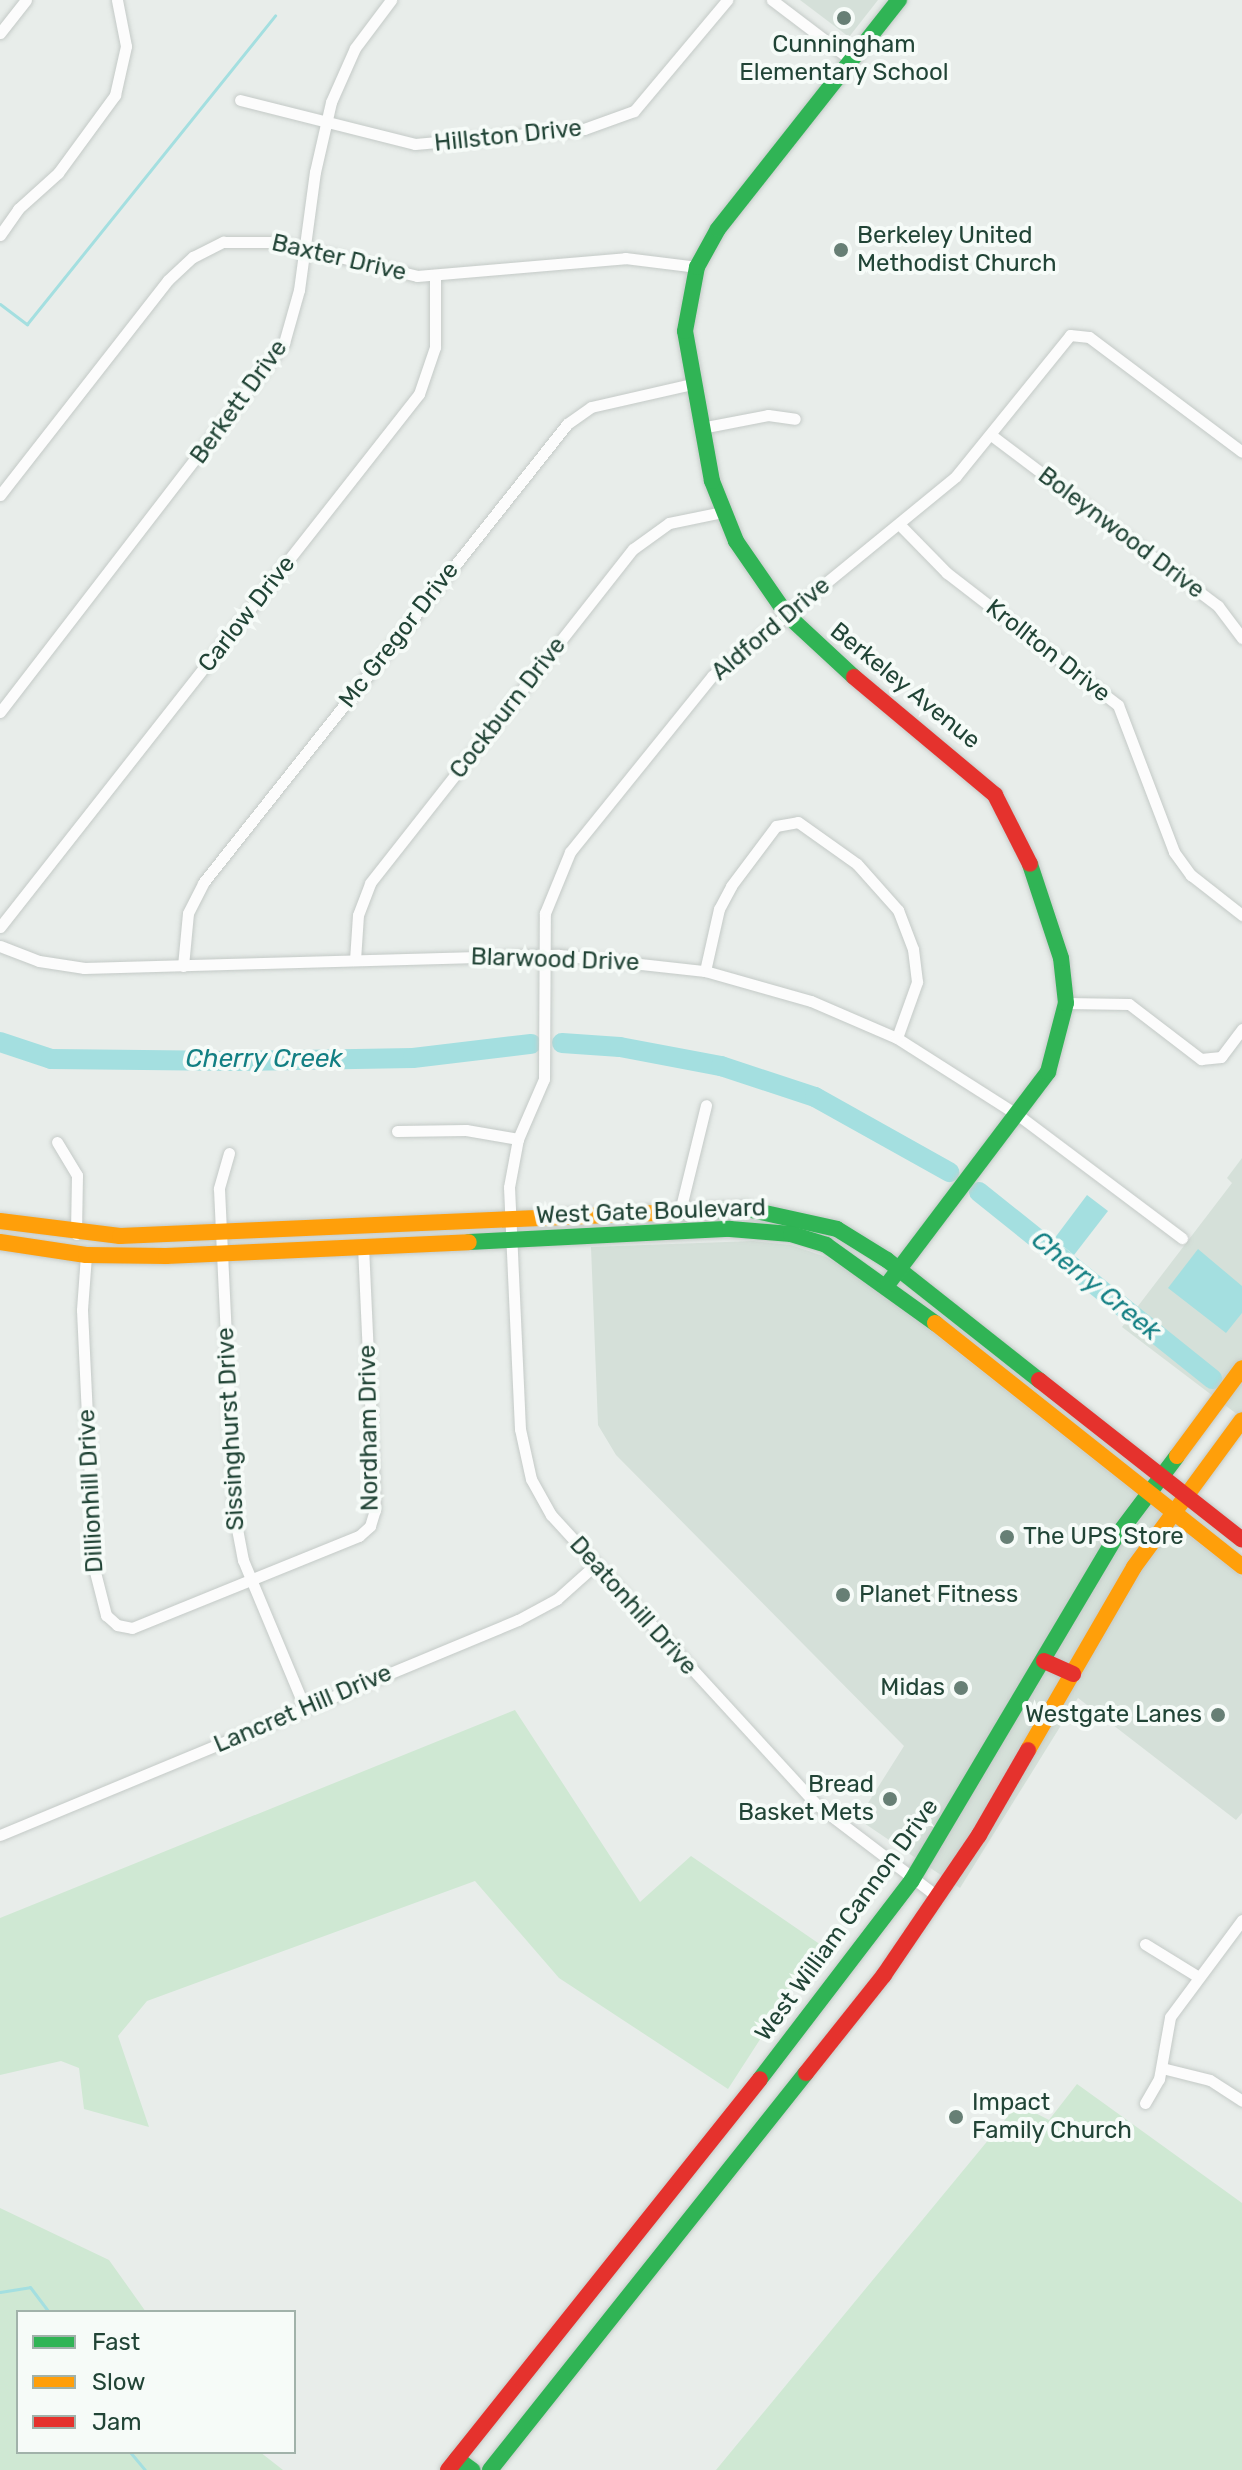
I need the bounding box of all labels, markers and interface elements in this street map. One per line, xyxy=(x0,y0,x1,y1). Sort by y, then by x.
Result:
marker: Cunningham Elementary School xyxy=(835,9,853,27)
place label: Cunningham Elementary School xyxy=(739,31,949,87)
street label: Hillston Drive xyxy=(433,114,583,158)
place label: Berkeley United Methodist Church xyxy=(857,222,1057,278)
street label: Baxter Drive xyxy=(269,228,409,288)
marker: Berkeley United Methodist Church xyxy=(832,241,850,259)
street label: Berkett Drive xyxy=(184,334,294,470)
street label: Boleynwood Drive xyxy=(1032,461,1210,605)
street label: Carlow Drive xyxy=(192,550,302,678)
street label: Mc Gregor Drive xyxy=(333,556,465,714)
street label: Aldford Drive xyxy=(706,571,836,687)
street label: Krollton Drive xyxy=(980,593,1116,709)
street label: Berkeley Avenue xyxy=(824,616,986,756)
street label: Cockburn Drive xyxy=(444,632,572,784)
street label: Blarwood Drive xyxy=(470,943,640,977)
water label: Cherry Creek xyxy=(185,1043,343,1075)
street label: West Gate Boulevard xyxy=(536,1194,766,1230)
water label: Cherry Creek xyxy=(1025,1224,1167,1348)
street label: Sissinghurst Drive xyxy=(211,1327,251,1531)
street label: Nordham Drive xyxy=(353,1345,385,1511)
street label: Dillionhill Drive xyxy=(72,1408,110,1574)
place label: The UPS Store xyxy=(1023,1523,1184,1551)
marker: The UPS Store xyxy=(998,1528,1016,1546)
street label: Deatonhill Drive xyxy=(563,1531,703,1681)
place label: Planet Fitness xyxy=(859,1581,1018,1609)
marker: Planet Fitness xyxy=(834,1586,852,1604)
street label: Lancret Hill Drive xyxy=(210,1659,396,1759)
place label: Midas xyxy=(880,1674,945,1702)
marker: Midas xyxy=(952,1679,970,1697)
place label: Westgate Lanes xyxy=(1025,1701,1202,1729)
marker: Westgate Lanes xyxy=(1209,1706,1227,1724)
place label: Bread Basket Mets xyxy=(738,1771,874,1827)
marker: Bread Basket Mets xyxy=(881,1790,899,1808)
street label: West William Cannon Drive xyxy=(749,1793,945,2047)
place label: Impact Family Church xyxy=(972,2089,1132,2145)
marker: Impact Family Church xyxy=(947,2108,965,2126)
legend xyxy=(16,2310,296,2454)
text: Fast xyxy=(92,2328,140,2356)
text: Slow xyxy=(92,2368,145,2396)
text: Jam xyxy=(92,2408,142,2436)

